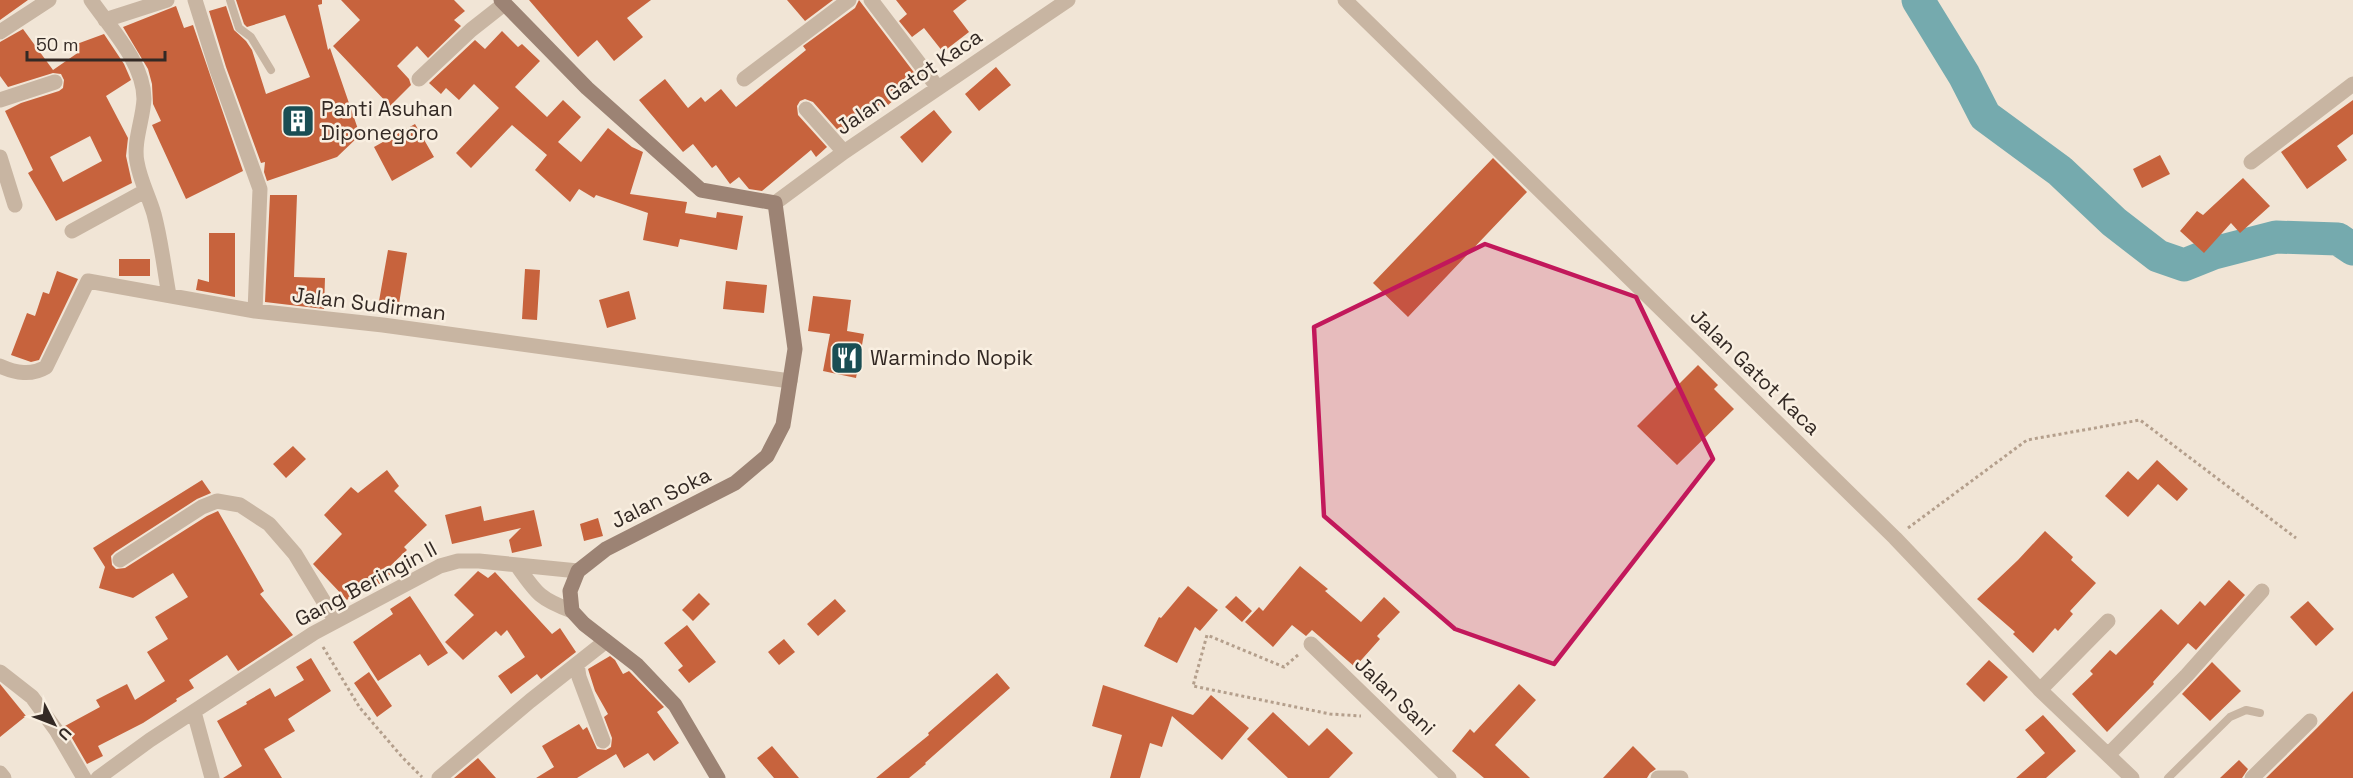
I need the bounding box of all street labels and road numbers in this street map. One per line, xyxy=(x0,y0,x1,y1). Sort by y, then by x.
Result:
street label: Jalan Gatot Kaca xyxy=(830,23,987,141)
street label: Jalan Sudirman xyxy=(291,281,448,326)
street label: Jalan Gatot Kaca xyxy=(1684,303,1826,441)
street label: Jalan Soka xyxy=(606,461,715,534)
street label: Gang Beringin II xyxy=(290,535,441,632)
street label: Jalan Sani xyxy=(1349,650,1442,741)

